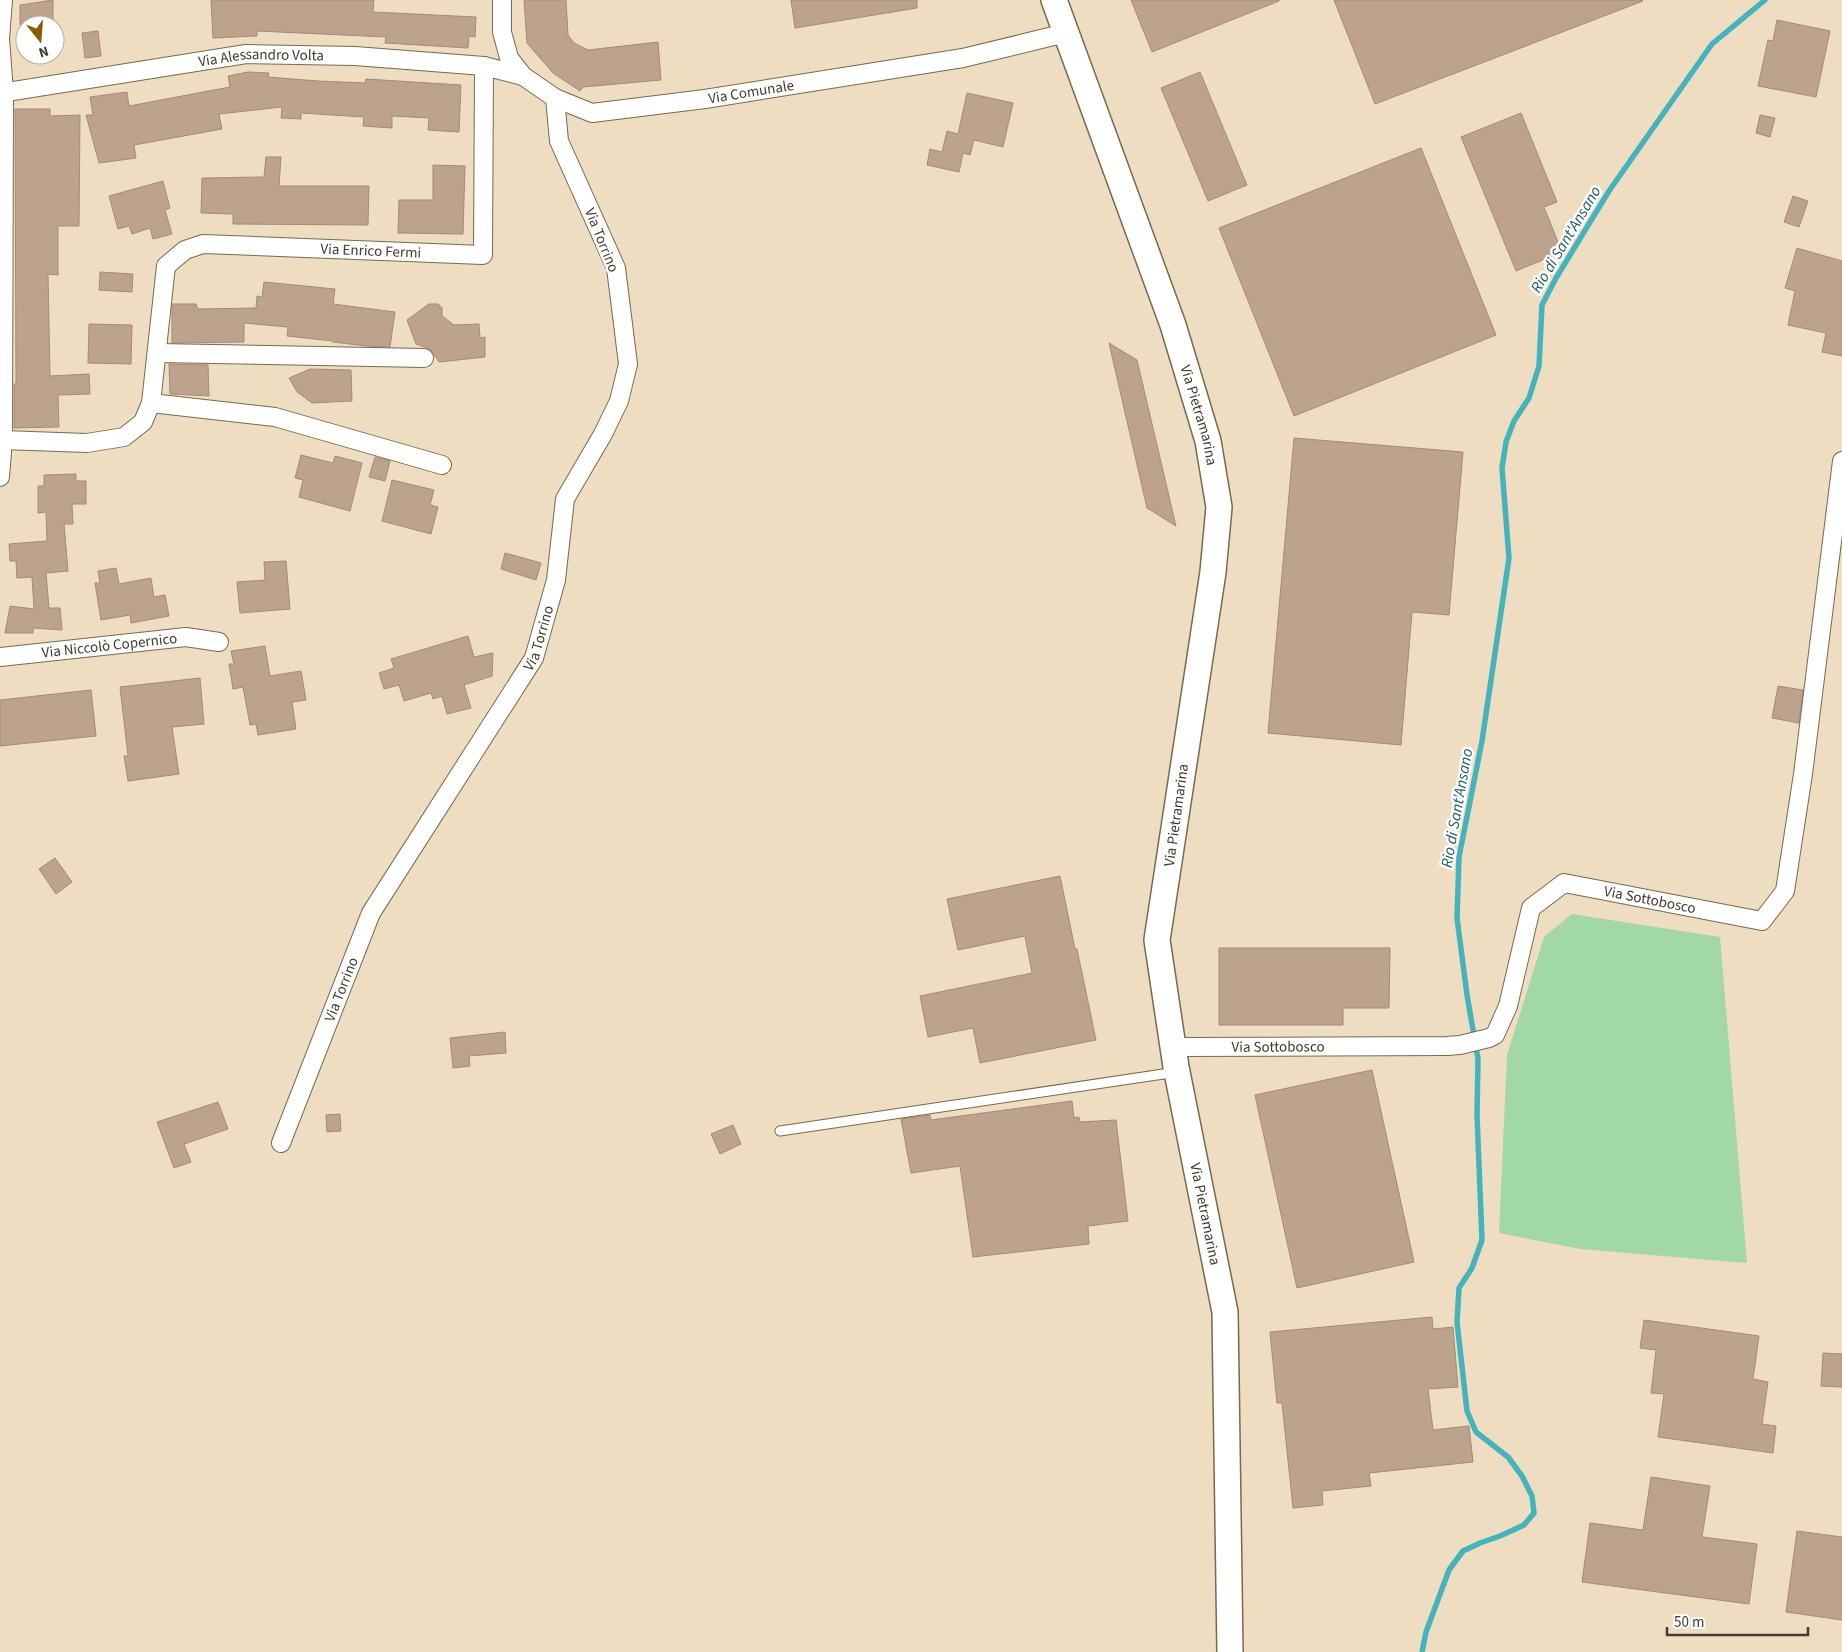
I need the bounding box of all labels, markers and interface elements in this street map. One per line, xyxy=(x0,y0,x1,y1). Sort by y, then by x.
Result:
north arrow xyxy=(15,15,65,65)
text: N xyxy=(36,41,51,62)
street label: Via Alessandro Volta xyxy=(197,44,324,72)
street label: Via Comunale xyxy=(707,75,795,109)
water label: Rio di Sant'Ansano xyxy=(1525,182,1606,297)
street label: Via Torrino xyxy=(579,205,624,275)
street label: Via Enrico Fermi xyxy=(320,239,422,264)
street label: Via Pietramarina xyxy=(1175,362,1222,467)
street label: Via Torrino xyxy=(518,603,559,675)
street label: Via Niccolò Copernico xyxy=(41,628,178,663)
water label: Rio di Sant'Ansano xyxy=(1436,747,1478,870)
street label: Via Pietramarina xyxy=(1159,762,1194,868)
street label: Via Sottobosco xyxy=(1602,881,1698,919)
street label: Via Torrino xyxy=(319,954,364,1025)
street label: Via Sottobosco xyxy=(1231,1036,1325,1058)
street label: Via Pietramarina xyxy=(1184,1161,1225,1267)
scale bar xyxy=(1667,1604,1808,1636)
text: 50 m xyxy=(1674,1612,1704,1633)

